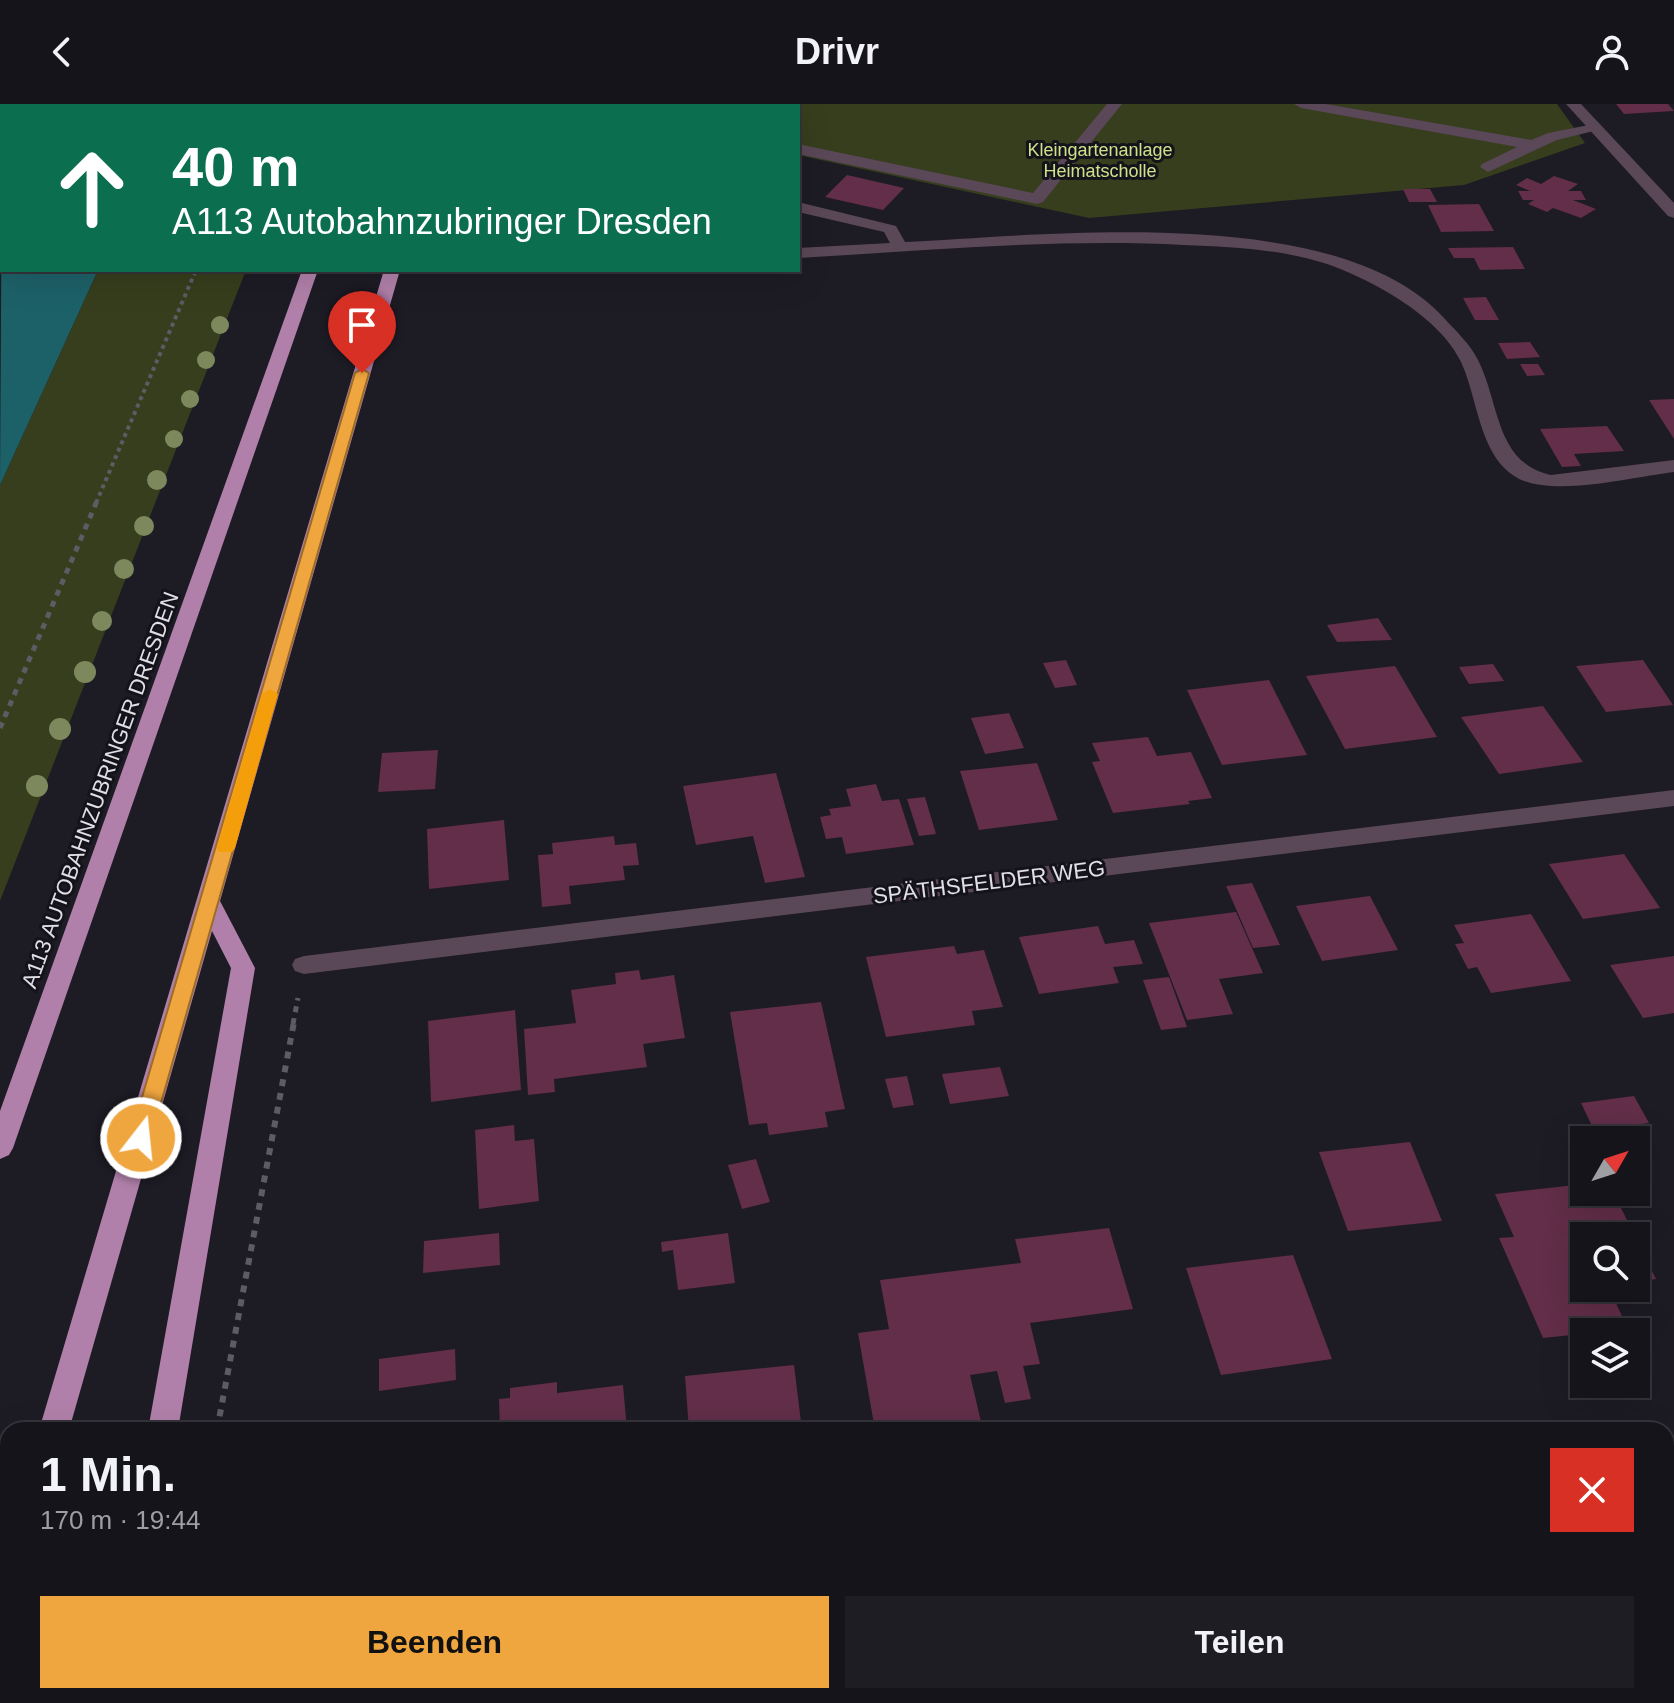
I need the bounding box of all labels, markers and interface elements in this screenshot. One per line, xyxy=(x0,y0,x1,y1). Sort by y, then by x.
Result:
icon: back xyxy=(40,30,84,74)
icon: person xyxy=(1590,30,1634,74)
text: Drivr xyxy=(795,31,879,72)
text: 40 m xyxy=(172,135,300,198)
icon: ahead xyxy=(40,136,144,240)
park label: Kleingartenanlage Heimatscholle xyxy=(1027,140,1173,181)
text: A113 Autobahnzubringer Dresden xyxy=(172,201,712,242)
pin xyxy=(328,291,396,373)
icon: arrive xyxy=(340,303,384,347)
street label: A113 AUTOBAHNZUBRINGER DRESDEN xyxy=(16,589,184,991)
street label: SPÄTHSFELDER WEG xyxy=(872,855,1106,909)
position arrow xyxy=(99,1096,183,1180)
north arrow xyxy=(1570,1126,1650,1206)
map controls xyxy=(1570,1126,1650,1398)
button: search xyxy=(1570,1222,1650,1302)
button: layers xyxy=(1570,1318,1650,1398)
text: 1 Min. xyxy=(40,1448,176,1501)
button: close xyxy=(1550,1448,1634,1532)
text: 170 m · 19:44 xyxy=(40,1505,200,1535)
button: Beenden xyxy=(40,1596,829,1688)
button: Teilen xyxy=(845,1596,1634,1688)

